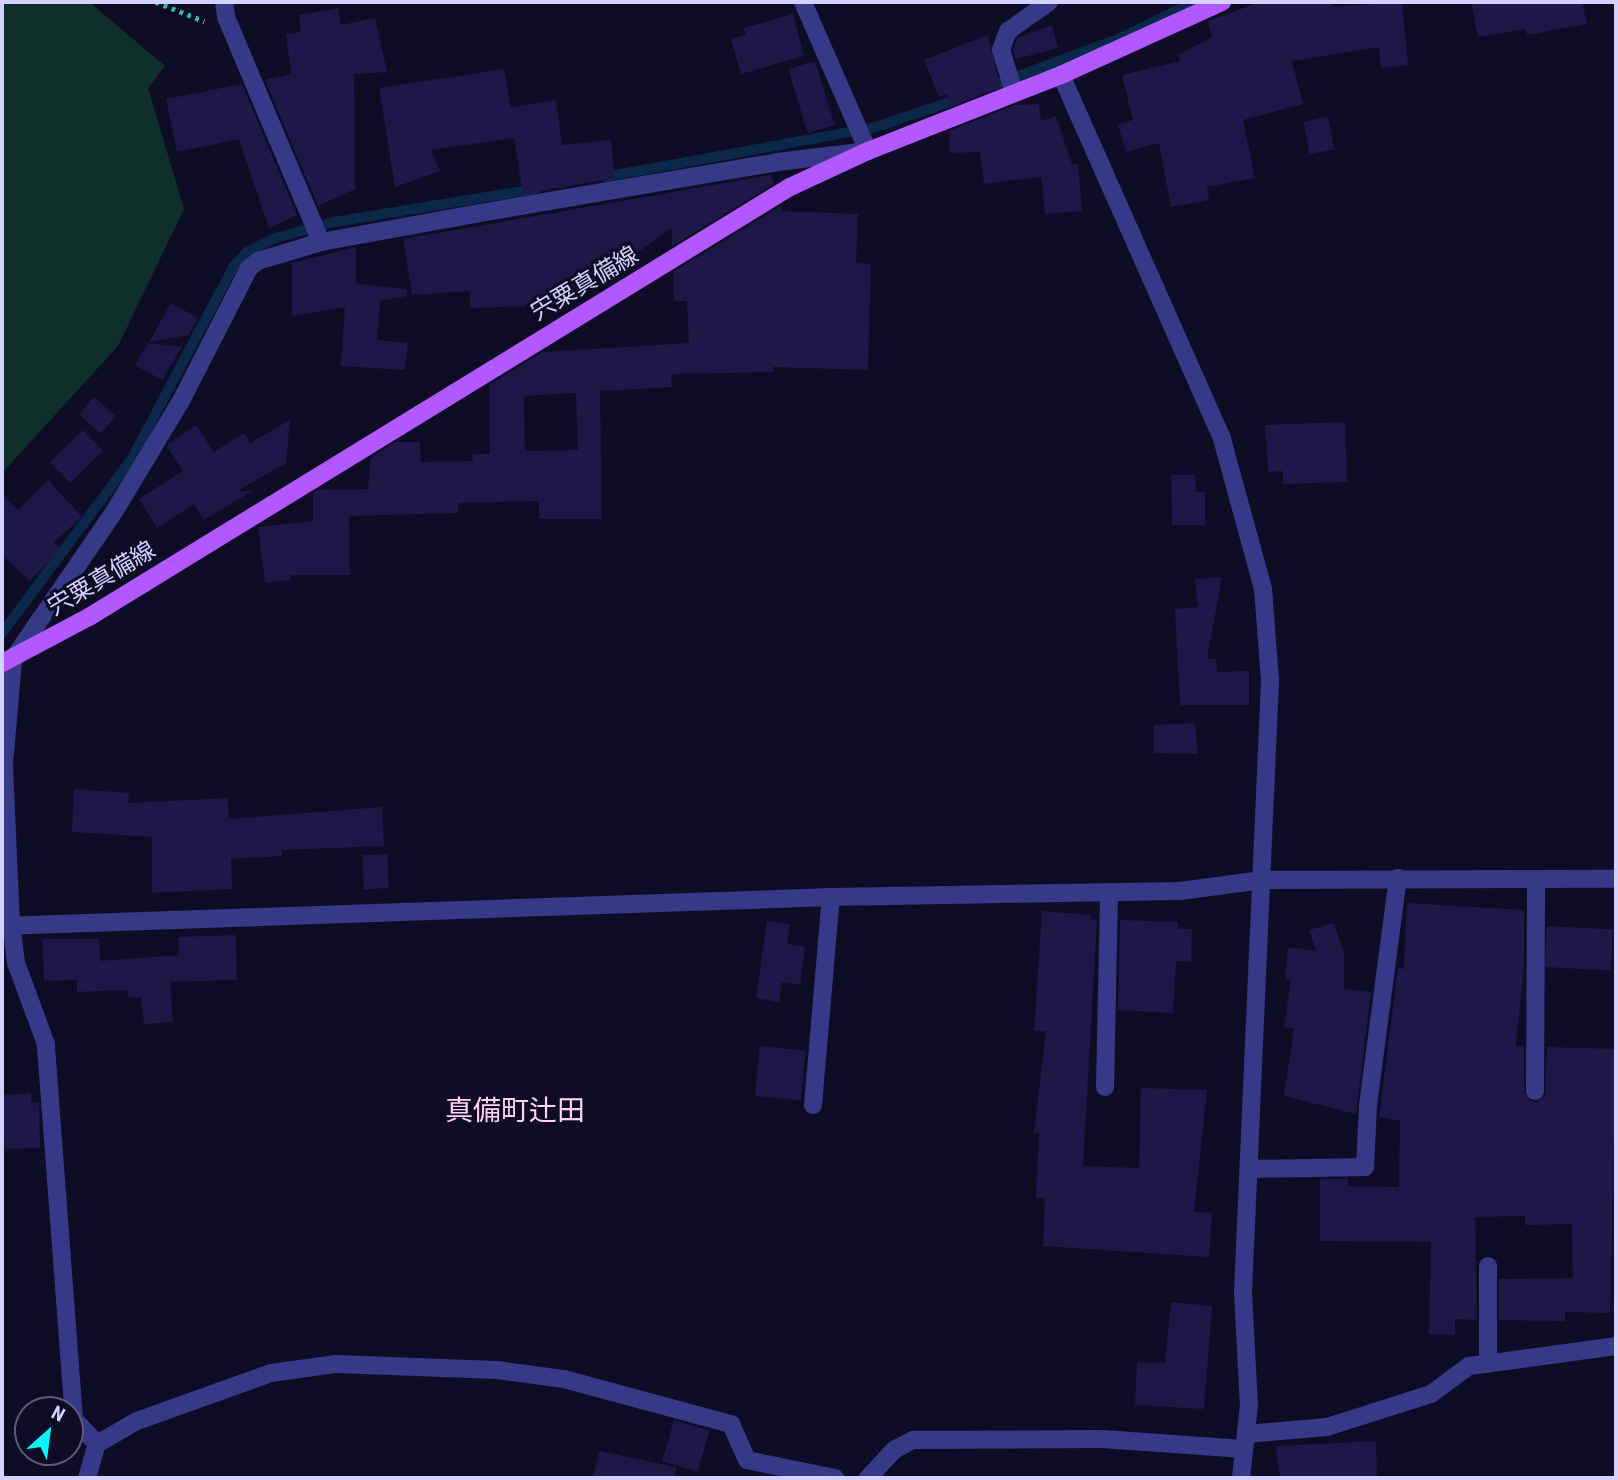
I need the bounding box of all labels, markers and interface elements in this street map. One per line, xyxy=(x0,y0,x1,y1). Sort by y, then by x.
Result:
street label: 宍粟真備線 xyxy=(526,241,644,327)
street label: 宍粟真備線 xyxy=(43,536,161,622)
district label: 真備町辻田 xyxy=(445,1094,585,1128)
north arrow xyxy=(14,1396,84,1466)
text: N xyxy=(48,1401,69,1427)

